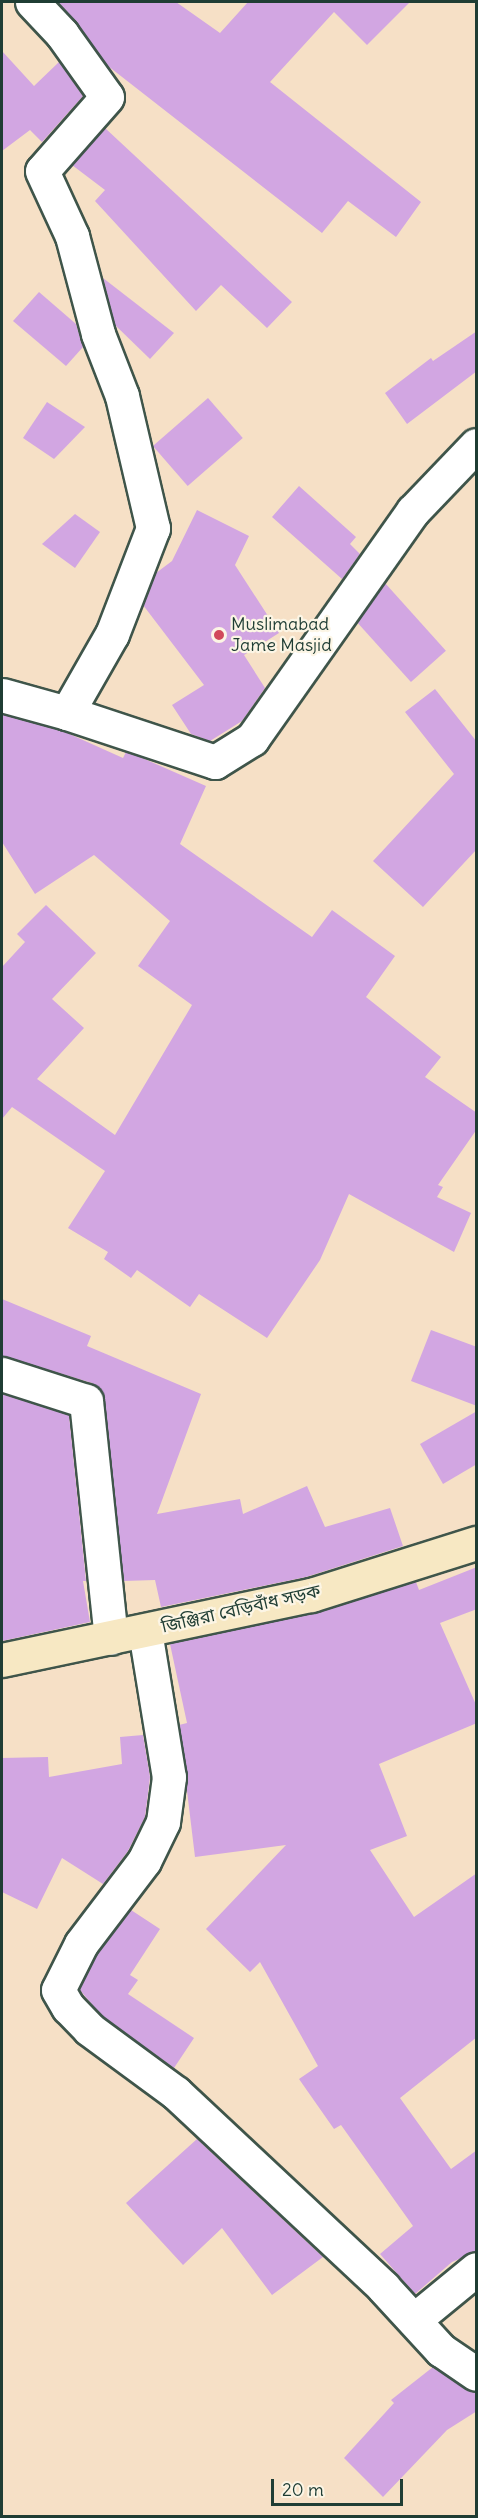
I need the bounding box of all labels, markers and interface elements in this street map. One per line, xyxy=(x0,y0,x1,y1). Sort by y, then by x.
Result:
place label: Muslimabad Jame Masjid xyxy=(231,614,332,656)
marker: Muslimabad Jame Masjid xyxy=(212,628,226,642)
street label: জিঞ্জিরা বেড়িবাঁধ সড়ক xyxy=(159,1580,323,1638)
scale bar xyxy=(274,2467,406,2505)
text: 20 m xyxy=(282,2478,324,2501)

